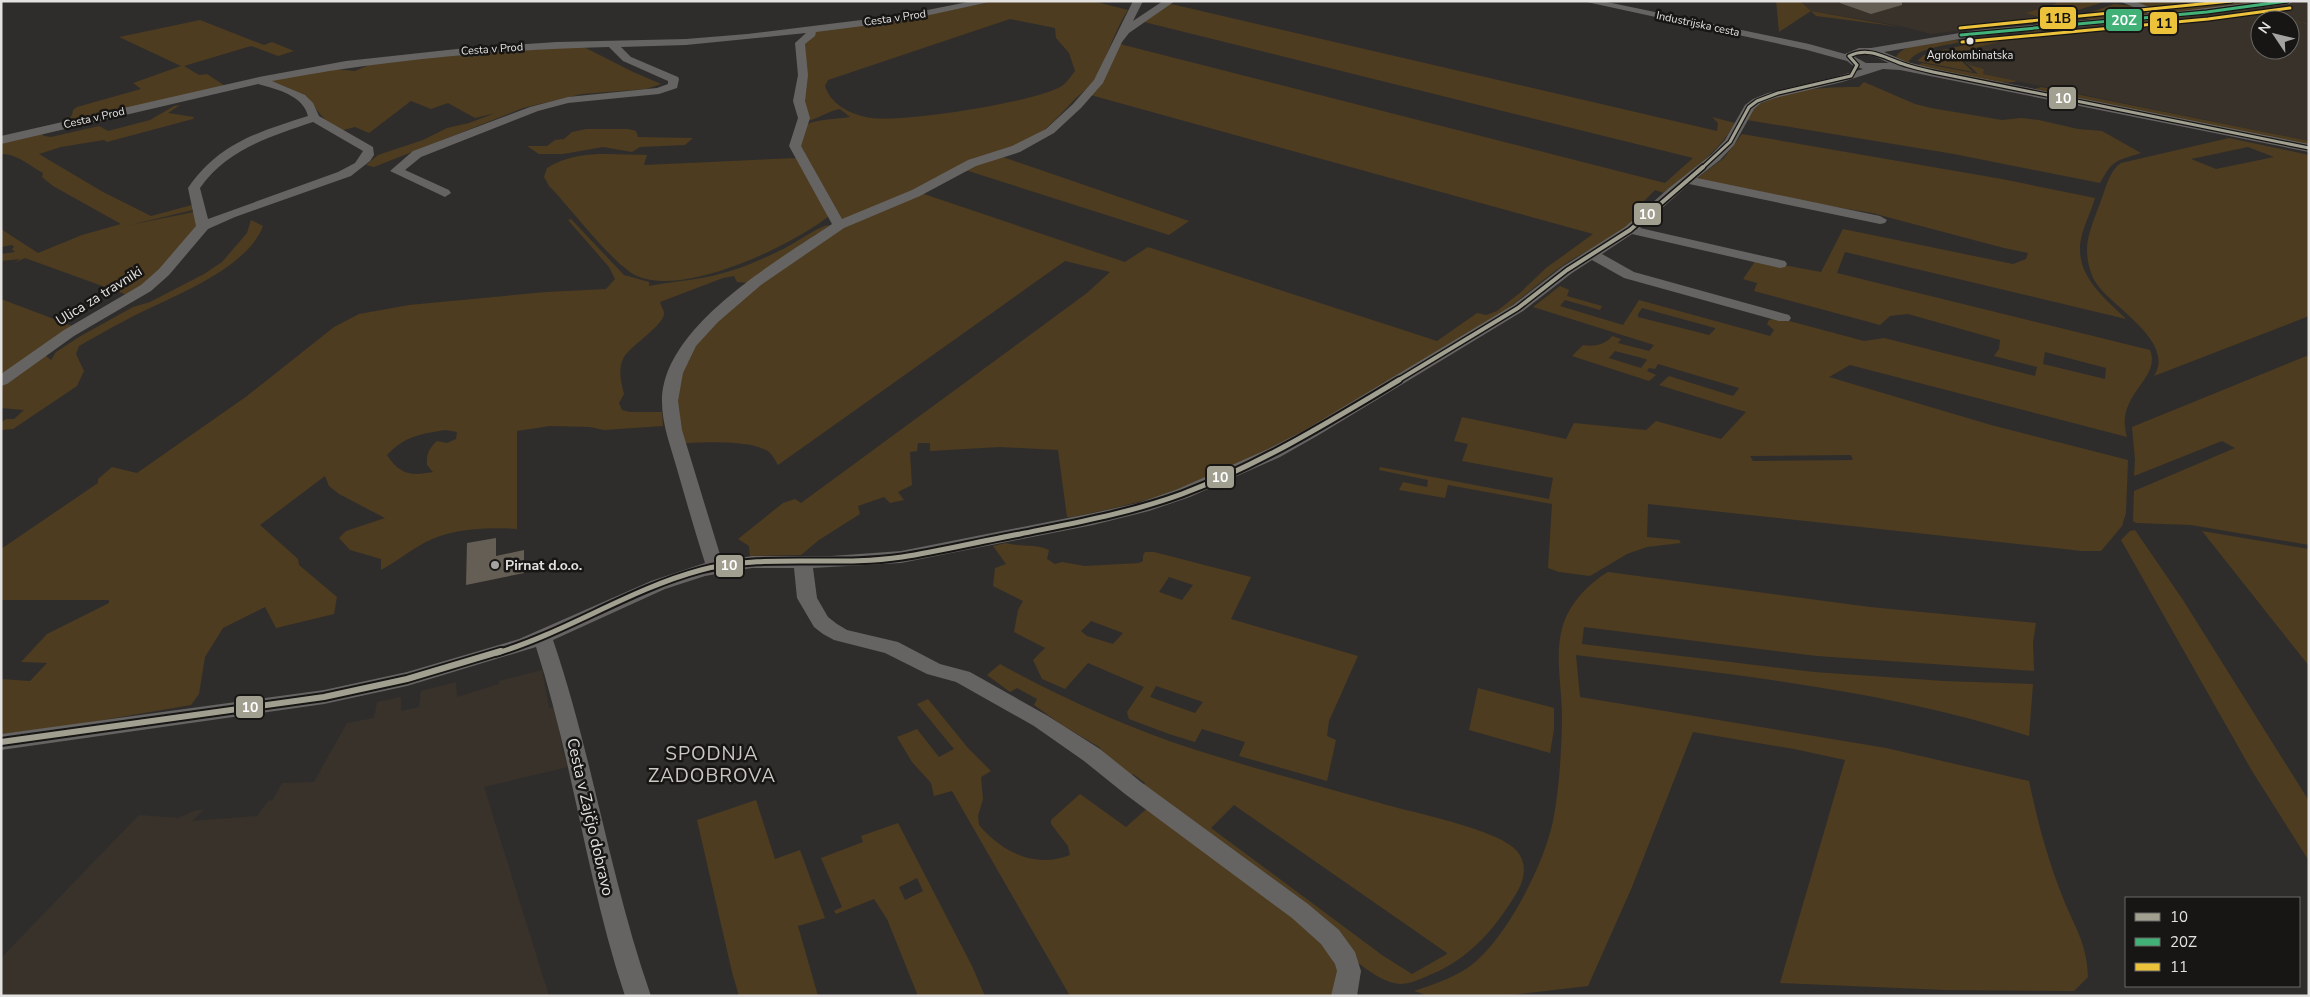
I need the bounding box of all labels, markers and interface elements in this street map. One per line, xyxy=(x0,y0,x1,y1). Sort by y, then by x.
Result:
street label: Cesta v Prod xyxy=(863,6,927,30)
line badge: 11B xyxy=(2039,6,2077,30)
street label: Industrijska cesta xyxy=(1655,8,1741,40)
line badge: 20Z xyxy=(2105,8,2143,32)
text: 11B xyxy=(2045,9,2071,28)
north arrow xyxy=(2250,10,2300,60)
text: 20Z xyxy=(2111,11,2137,30)
line badge: 11 xyxy=(2149,11,2178,35)
text: 11 xyxy=(2156,14,2172,33)
text: N xyxy=(2254,18,2276,38)
marker: Agrokombinatska xyxy=(1965,36,1975,46)
street label: Cesta v Prod xyxy=(460,39,524,59)
place label: Agrokombinatska xyxy=(1927,48,2014,63)
line badge: 10 xyxy=(2048,86,2077,110)
text: 10 xyxy=(2055,89,2071,108)
street label: Cesta v Prod xyxy=(62,104,126,132)
line badge: 10 xyxy=(1633,202,1662,226)
text: 10 xyxy=(1639,205,1655,224)
street label: Ulica za travniki xyxy=(52,262,146,330)
line badge: 10 xyxy=(1206,465,1235,489)
text: 10 xyxy=(1212,468,1228,487)
line badge: 10 xyxy=(715,554,744,578)
place label: Pirnat d.o.o. xyxy=(505,556,582,575)
text: 10 xyxy=(721,556,737,575)
marker: Pirnat d.o.o. xyxy=(489,559,501,571)
line badge: 10 xyxy=(235,695,264,719)
text: 10 xyxy=(242,698,258,717)
street label: Cesta v Zajčjo dobravo xyxy=(561,736,619,898)
district label: SPODNJA ZADOBROVA xyxy=(648,741,776,789)
legend xyxy=(2125,897,2300,987)
text: 10 xyxy=(2170,907,2188,927)
text: 20Z xyxy=(2170,932,2197,952)
text: 11 xyxy=(2170,957,2188,977)

